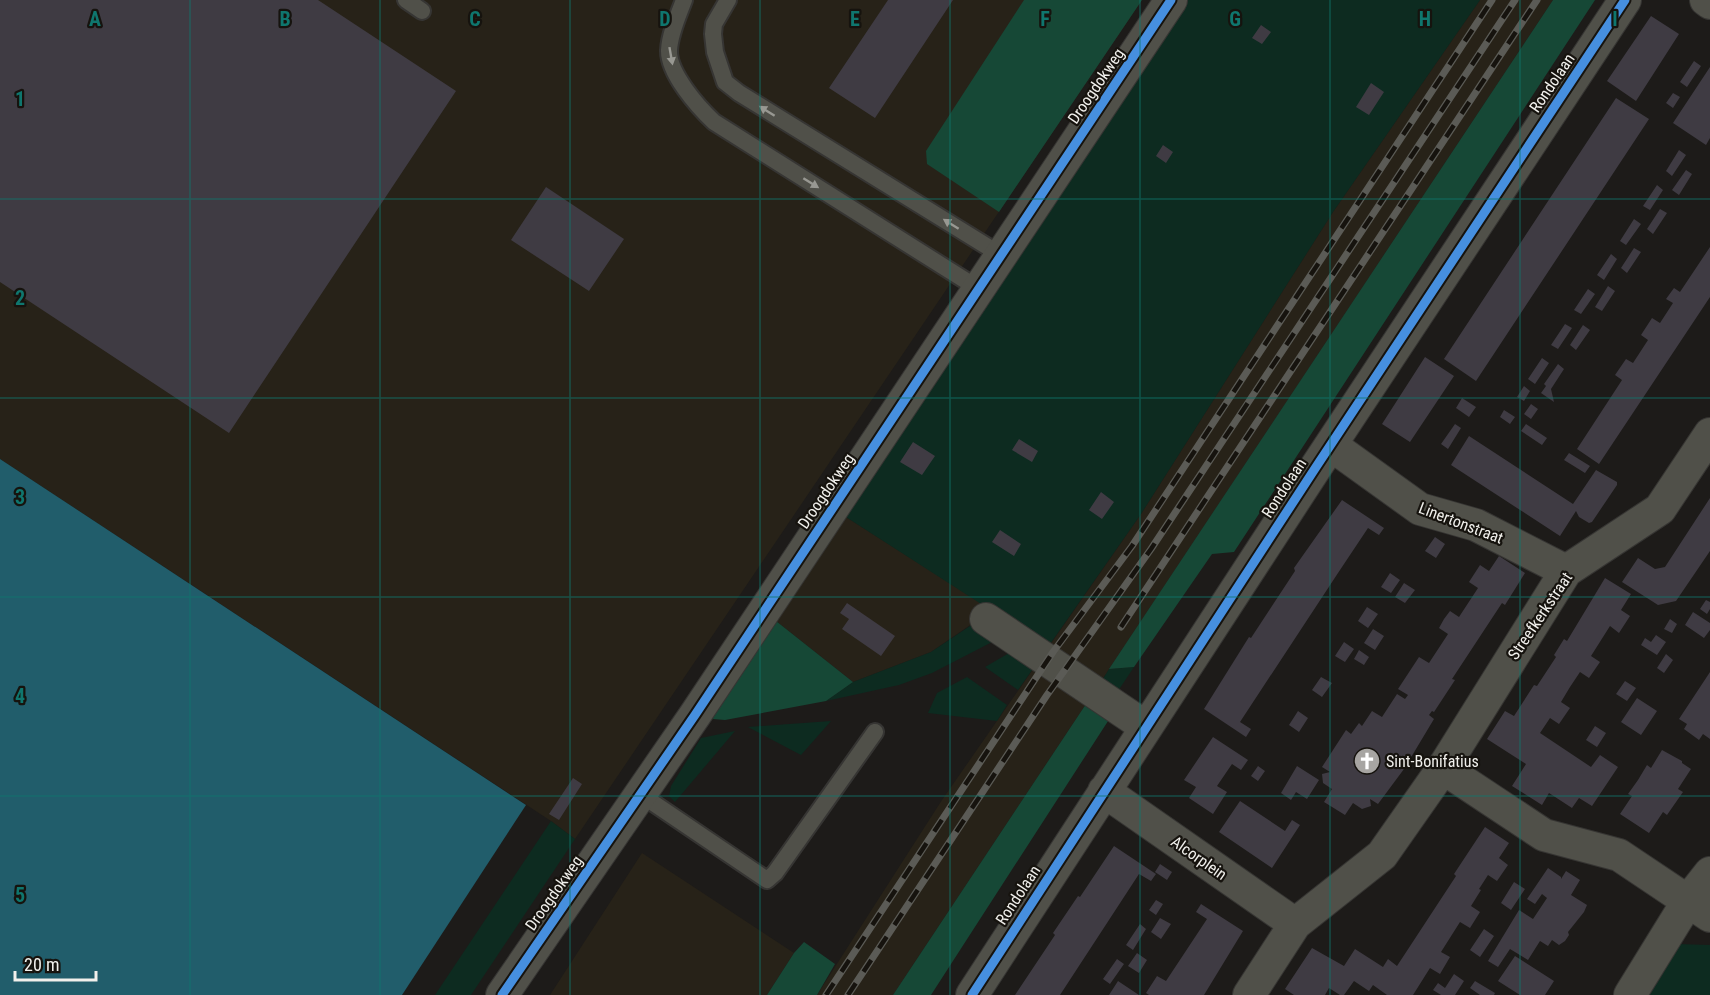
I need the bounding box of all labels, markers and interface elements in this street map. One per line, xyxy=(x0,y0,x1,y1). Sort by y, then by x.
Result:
text: A xyxy=(89,7,101,31)
text: B xyxy=(279,7,291,31)
text: C xyxy=(469,7,481,31)
text: D xyxy=(659,7,671,31)
text: E xyxy=(850,7,860,31)
text: F xyxy=(1040,7,1050,31)
text: G xyxy=(1229,7,1241,31)
text: H xyxy=(1419,7,1431,31)
text: I xyxy=(1612,7,1618,31)
street label: Droogdokweg xyxy=(1064,45,1128,127)
one-way arrow xyxy=(667,46,676,65)
street label: Rondolaan xyxy=(1525,50,1579,116)
text: 1 xyxy=(15,87,25,111)
one-way arrow xyxy=(759,105,775,116)
one-way arrow xyxy=(803,177,819,188)
one-way arrow xyxy=(943,219,959,230)
text: 2 xyxy=(15,286,25,310)
street label: Droogdokweg xyxy=(794,450,858,532)
street label: Rondolaan xyxy=(1258,455,1310,521)
text: 3 xyxy=(15,485,25,509)
street label: Linertonstraat xyxy=(1416,498,1506,548)
street label: Streefkerkstraat xyxy=(1504,569,1576,663)
text: 4 xyxy=(15,684,25,708)
church icon: Sint-Bonifatius xyxy=(1352,746,1382,776)
place label: Sint-Bonifatius xyxy=(1386,752,1479,771)
street label: Alcorplein xyxy=(1167,832,1231,884)
street label: Droogdokweg xyxy=(521,852,587,934)
street label: Rondolaan xyxy=(992,862,1044,928)
text: 5 xyxy=(15,883,25,907)
scale bar xyxy=(15,944,96,982)
text: 20 m xyxy=(24,954,59,975)

